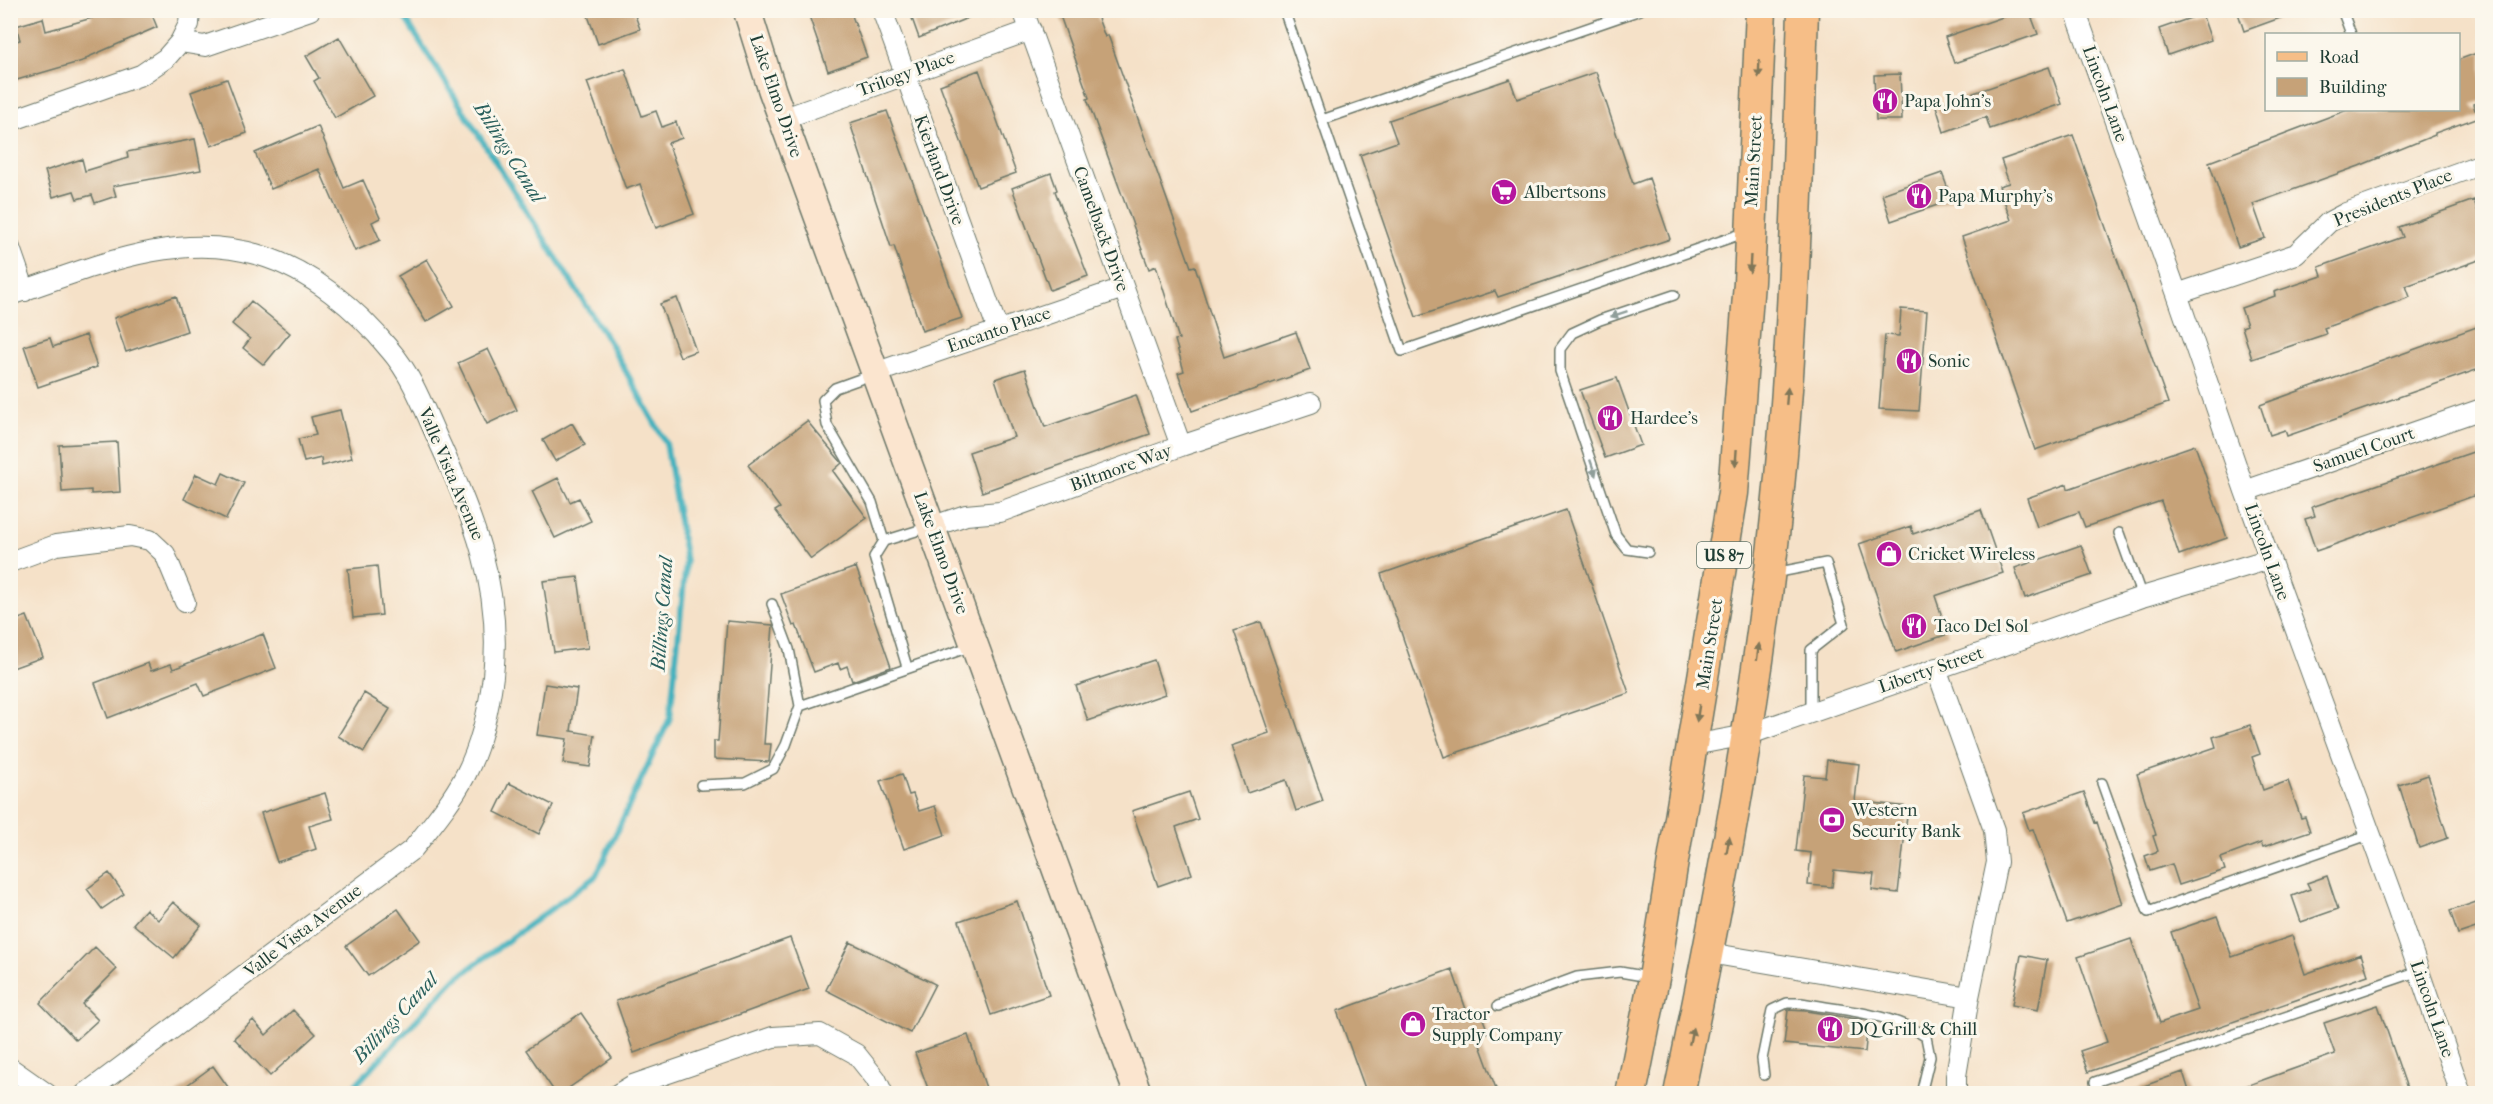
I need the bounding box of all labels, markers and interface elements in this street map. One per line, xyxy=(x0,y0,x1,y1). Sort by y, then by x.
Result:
street label: Lake Elmo Drive xyxy=(745,32,807,160)
legend xyxy=(2265,33,2460,111)
street label: Lincoln Lane xyxy=(2078,43,2132,145)
street label: Trilogy Place xyxy=(854,47,958,101)
text: Road xyxy=(2319,47,2359,68)
one-way arrow xyxy=(1754,59,1763,78)
text: Building xyxy=(2319,77,2387,98)
restaurant icon: Papa John's xyxy=(1870,86,1900,116)
place label: Papa John's xyxy=(1904,91,1992,112)
water label: Billings Canal xyxy=(468,97,550,208)
street label: Kierland Drive xyxy=(909,112,969,228)
street label: Main Street xyxy=(1741,114,1767,207)
street label: Camelback Drive xyxy=(1069,163,1133,295)
street label: Presidents Place xyxy=(2331,165,2455,231)
supermarket icon: Albertsons xyxy=(1489,177,1519,207)
restaurant icon: Papa Murphy's xyxy=(1904,181,1934,211)
place label: Albertsons xyxy=(1523,182,1606,203)
place label: Papa Murphy's xyxy=(1938,186,2053,207)
one-way arrow xyxy=(1745,254,1754,273)
street label: Encanto Place xyxy=(944,302,1054,358)
one-way arrow xyxy=(1610,309,1628,319)
restaurant icon: Sonic xyxy=(1894,346,1924,376)
place label: Sonic xyxy=(1928,351,1970,372)
one-way arrow xyxy=(1782,386,1791,405)
restaurant icon: Hardee's xyxy=(1595,403,1625,433)
street label: Valle Vista Avenue xyxy=(413,404,488,543)
place label: Hardee's xyxy=(1630,408,1698,429)
street label: Samuel Court xyxy=(2311,423,2418,477)
street label: Biltmore Way xyxy=(1067,439,1176,496)
one-way arrow xyxy=(1731,449,1741,468)
one-way arrow xyxy=(1588,459,1598,477)
street label: Lake Elmo Drive xyxy=(909,489,973,617)
street label: Lincoln Lane xyxy=(2240,501,2294,603)
shop icon: Cricket Wireless xyxy=(1874,539,1904,569)
road number: US 87 xyxy=(1697,542,1751,568)
place label: Cricket Wireless xyxy=(1908,544,2036,565)
water label: Billings Canal xyxy=(646,554,678,673)
street label: Main Street xyxy=(1692,596,1728,691)
restaurant icon: Taco Del Sol xyxy=(1899,611,1929,641)
place label: Taco Del Sol xyxy=(1934,616,2029,637)
street label: Liberty Street xyxy=(1876,642,1987,698)
one-way arrow xyxy=(1754,643,1763,662)
one-way arrow xyxy=(1694,704,1703,723)
place label: Western Security Bank xyxy=(1851,800,1962,842)
bank icon: Western Security Bank xyxy=(1817,805,1847,835)
one-way arrow xyxy=(1724,835,1733,854)
street label: Valle Vista Avenue xyxy=(239,880,366,983)
street label: Lincoln Lane xyxy=(2406,958,2458,1060)
water label: Billings Canal xyxy=(347,967,444,1068)
place label: Tractor Supply Company xyxy=(1432,1004,1564,1046)
shop icon: Tractor Supply Company xyxy=(1398,1009,1428,1039)
restaurant icon: DQ Grill & Chill xyxy=(1815,1014,1845,1044)
place label: DQ Grill & Chill xyxy=(1850,1019,1977,1040)
one-way arrow xyxy=(1687,1027,1696,1046)

